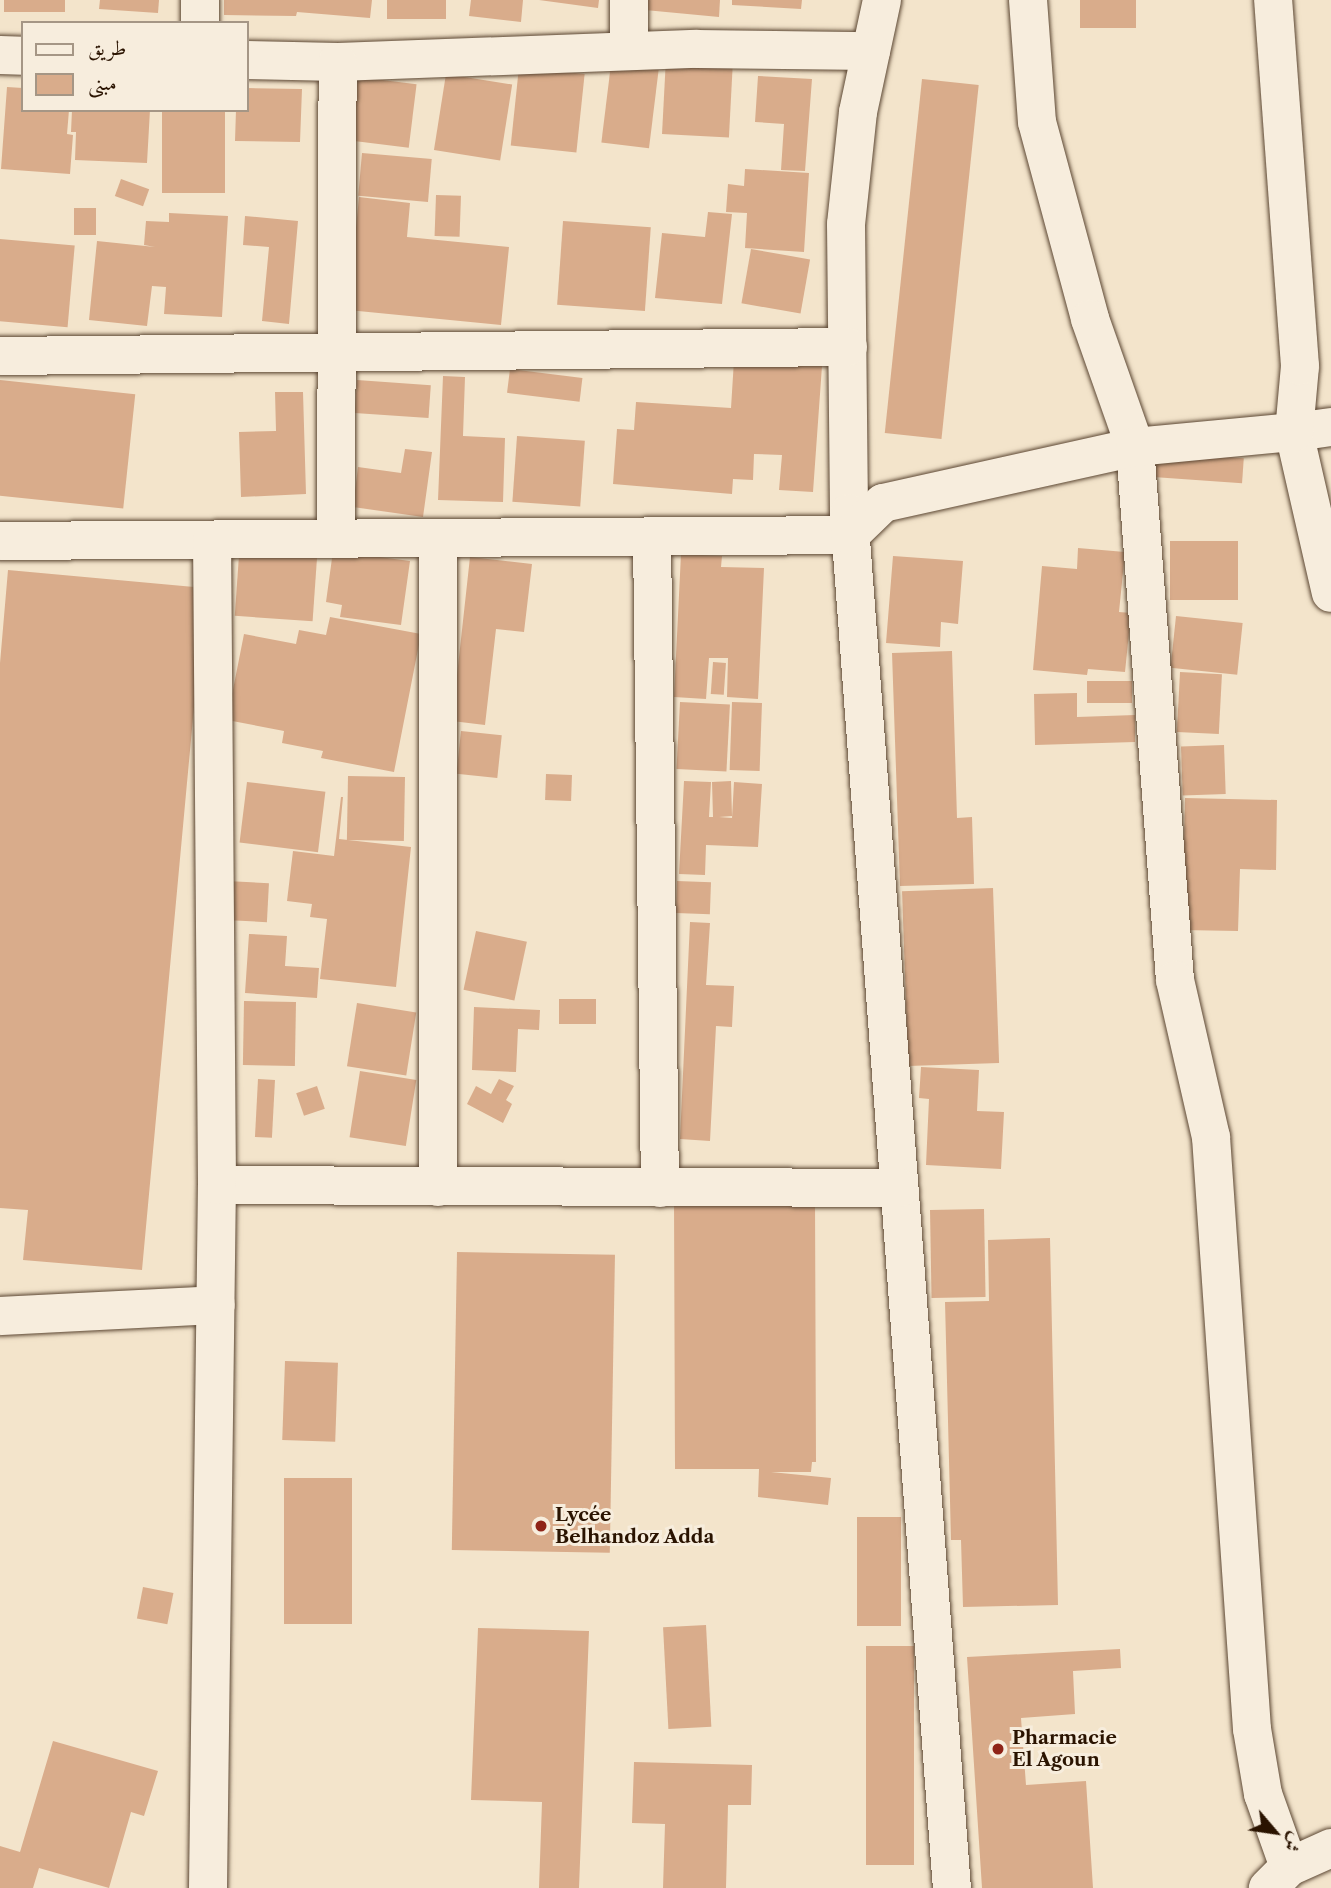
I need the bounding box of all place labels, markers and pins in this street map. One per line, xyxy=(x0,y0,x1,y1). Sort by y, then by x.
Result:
place label: Lycée Belhandoz Adda xyxy=(555,1504,715,1548)
marker: Lycée Belhandoz Adda xyxy=(533,1518,549,1534)
place label: Pharmacie El Agoun xyxy=(1012,1727,1117,1771)
marker: Pharmacie El Agoun xyxy=(990,1741,1006,1757)

